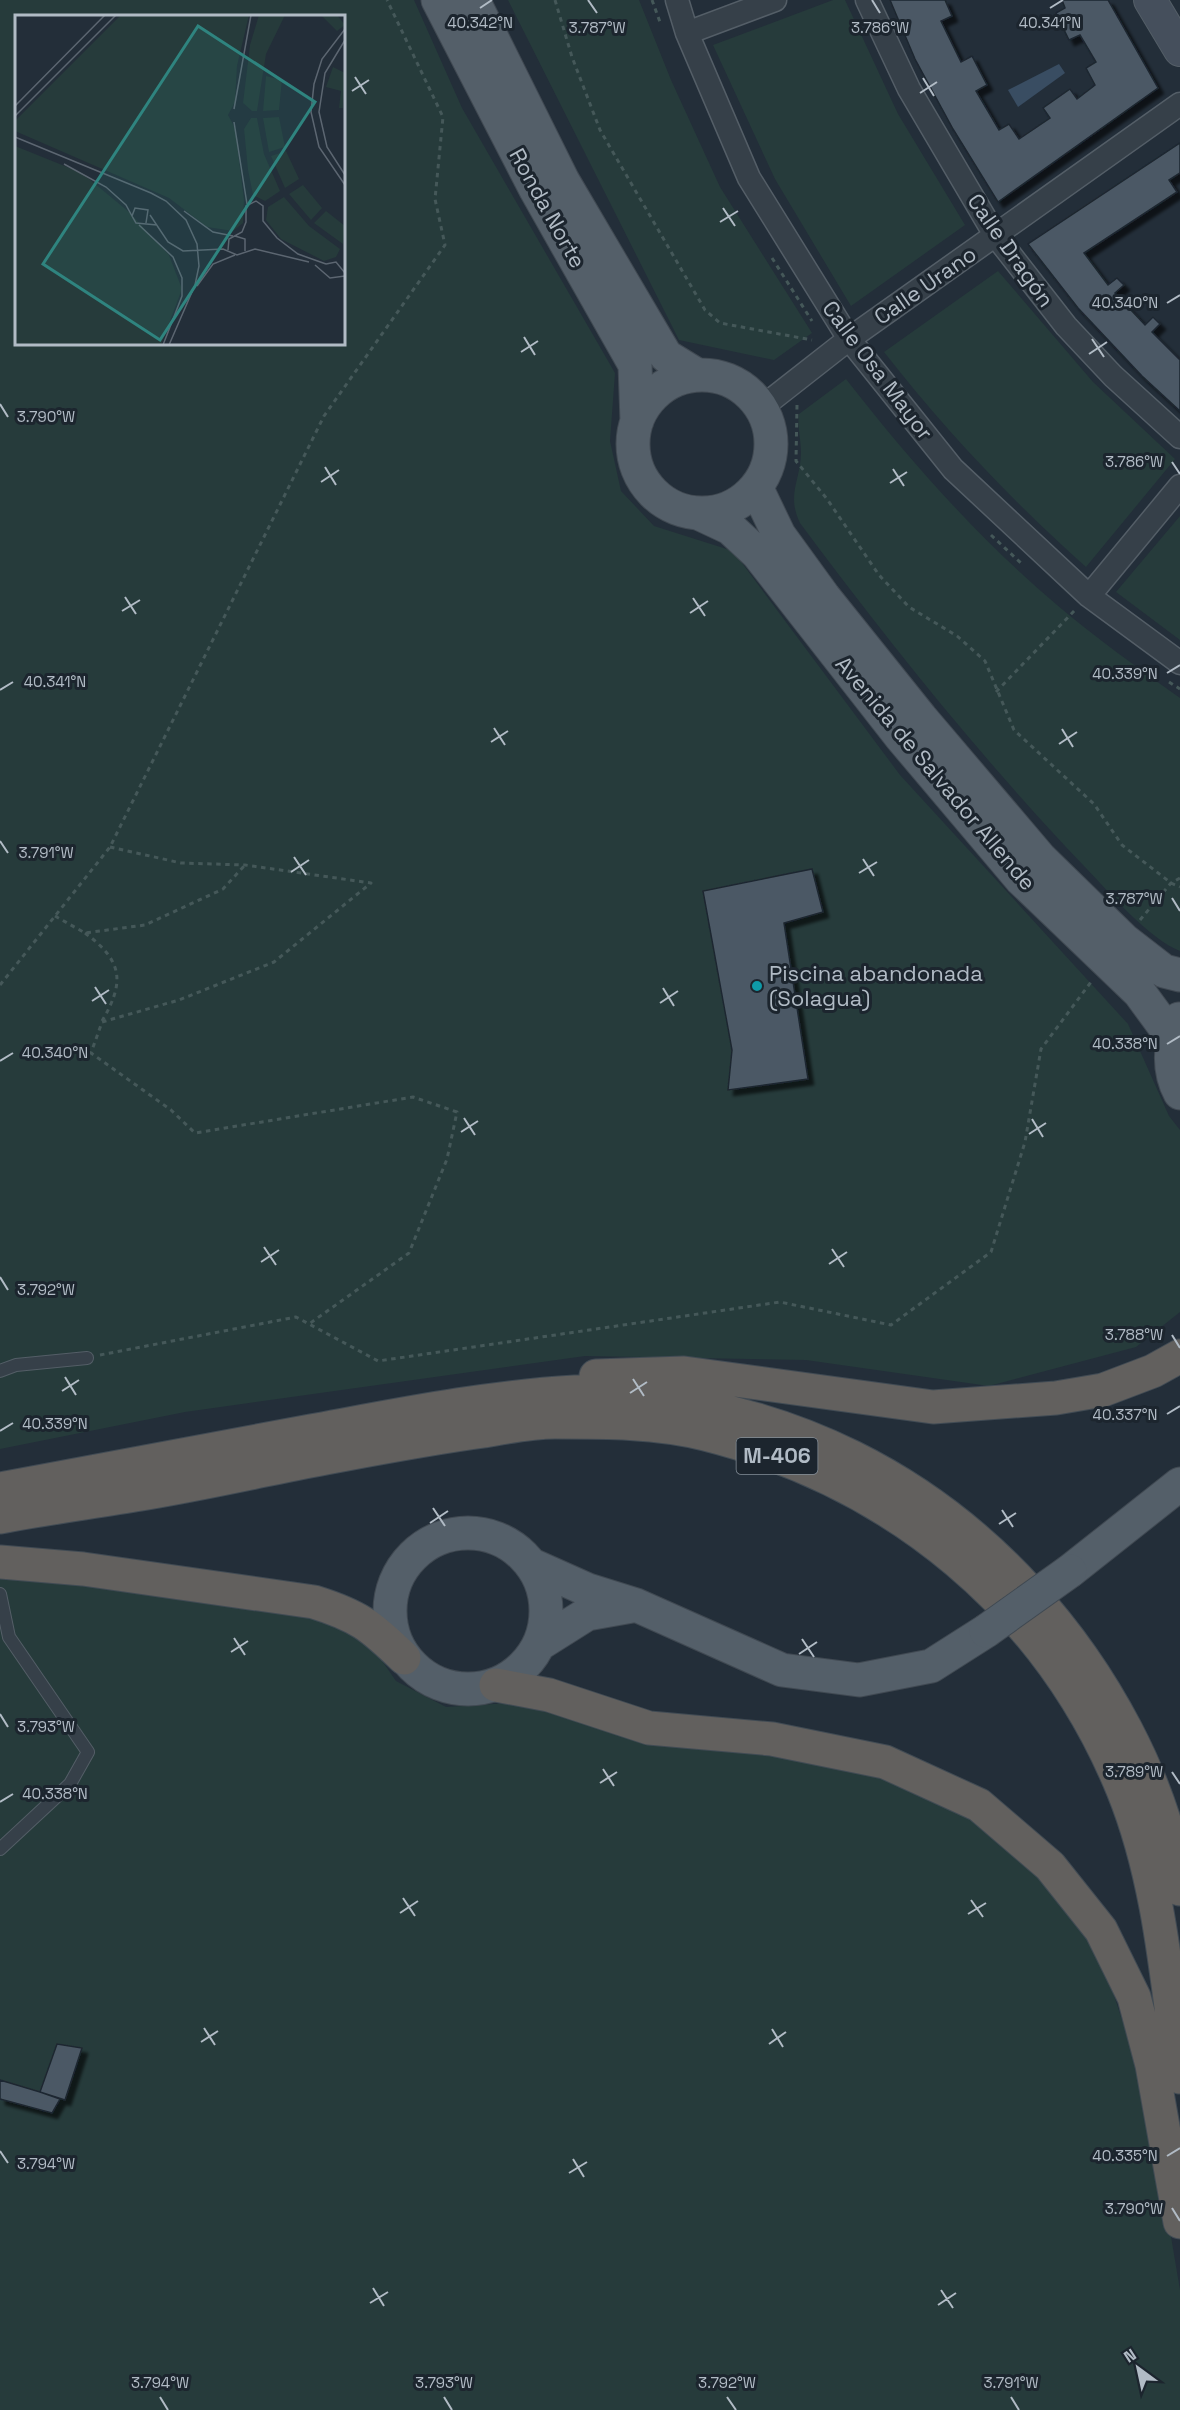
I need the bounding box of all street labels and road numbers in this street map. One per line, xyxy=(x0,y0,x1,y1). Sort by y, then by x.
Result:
street label: Ronda Norte xyxy=(504,143,592,273)
street label: Calle Dragón xyxy=(962,188,1060,312)
street label: Calle Urano xyxy=(868,240,982,330)
street label: Calle Osa Mayor xyxy=(816,295,940,445)
street label: Avenida de Salvador Allende xyxy=(830,650,1042,896)
road number: M-406 xyxy=(736,1438,818,1474)

